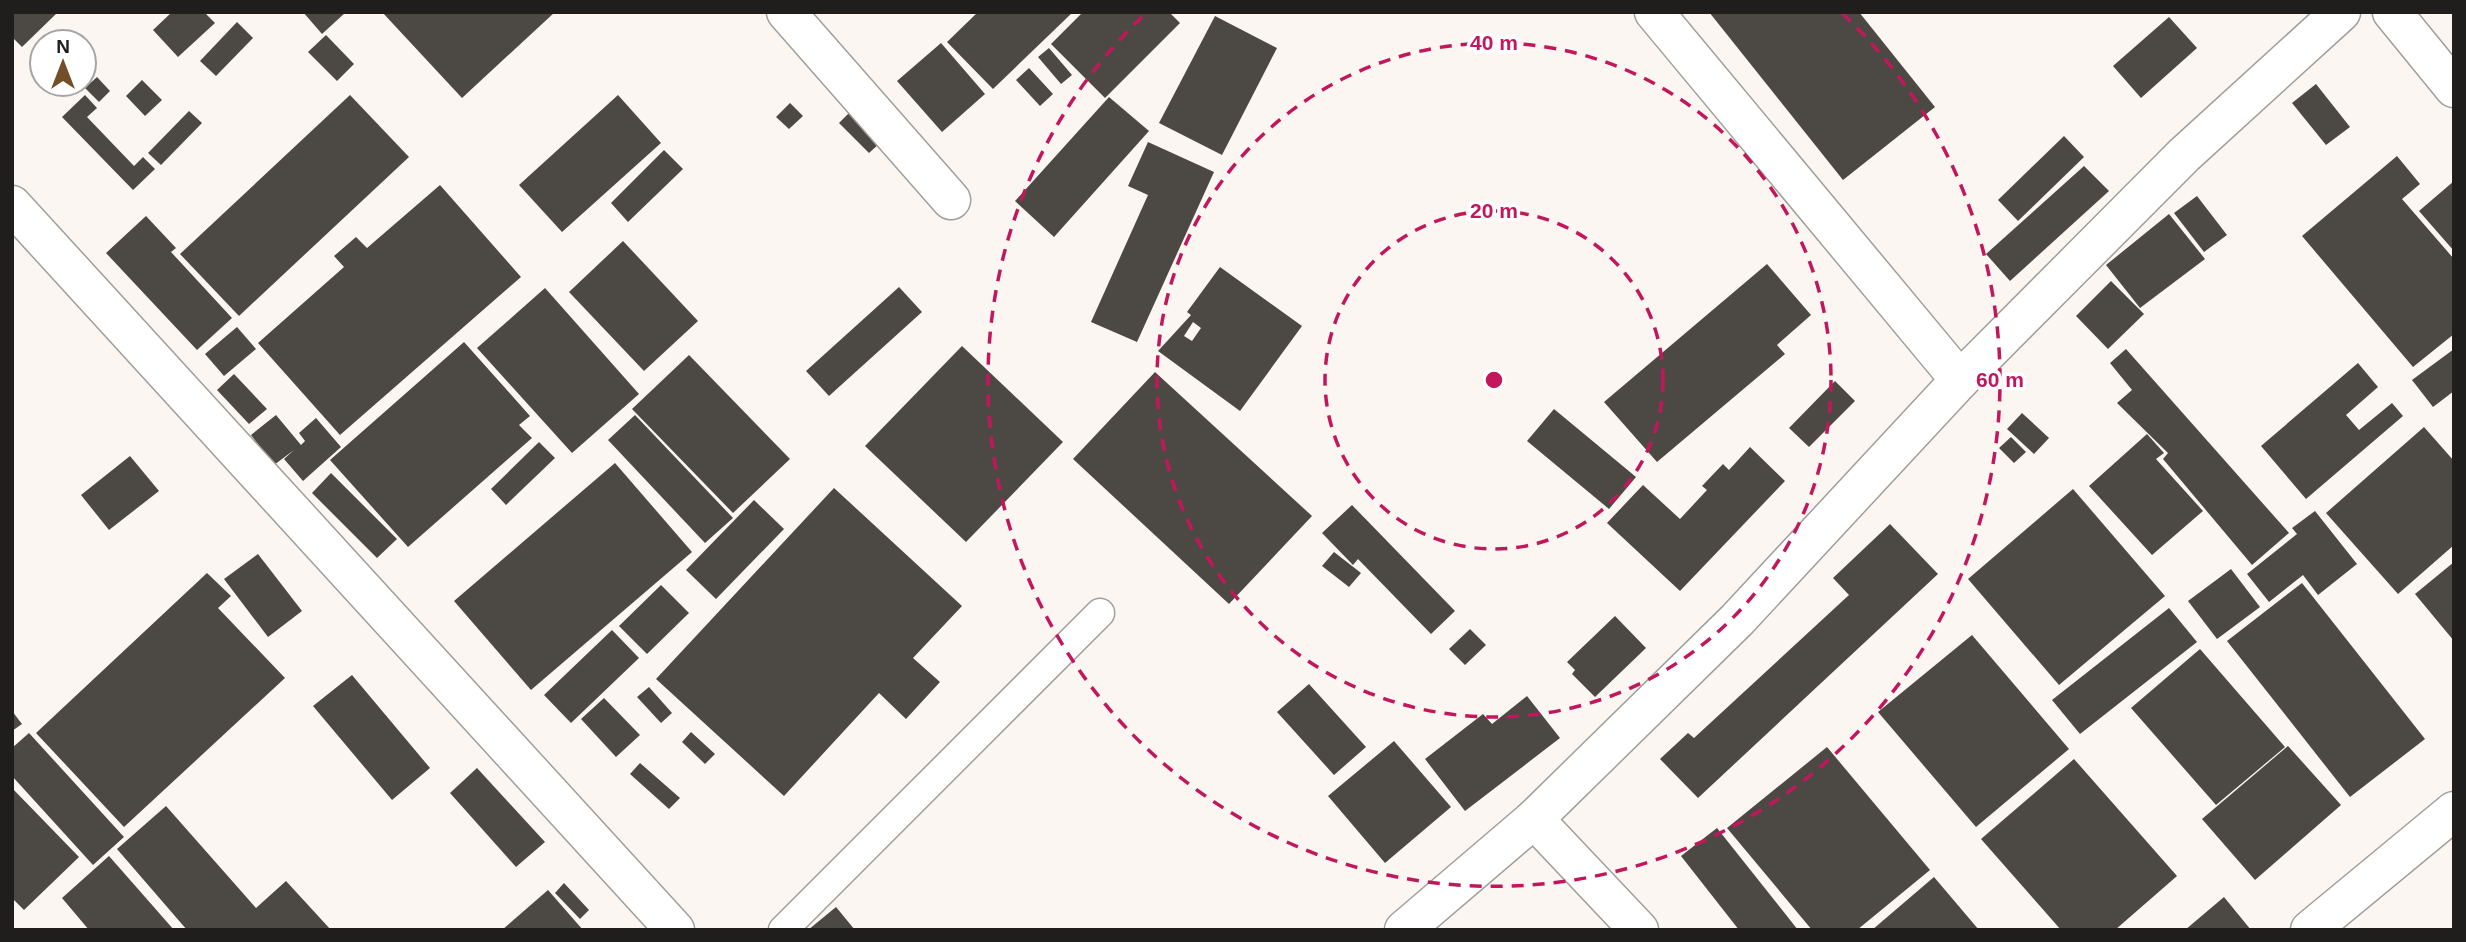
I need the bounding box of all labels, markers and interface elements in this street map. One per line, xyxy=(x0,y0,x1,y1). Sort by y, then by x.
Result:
north arrow xyxy=(28,28,98,98)
text: 40 m xyxy=(1470,31,1518,54)
text: N xyxy=(56,36,70,57)
text: 20 m xyxy=(1470,199,1518,222)
centre of rings xyxy=(1482,368,1506,392)
text: 60 m xyxy=(1976,368,2024,391)

